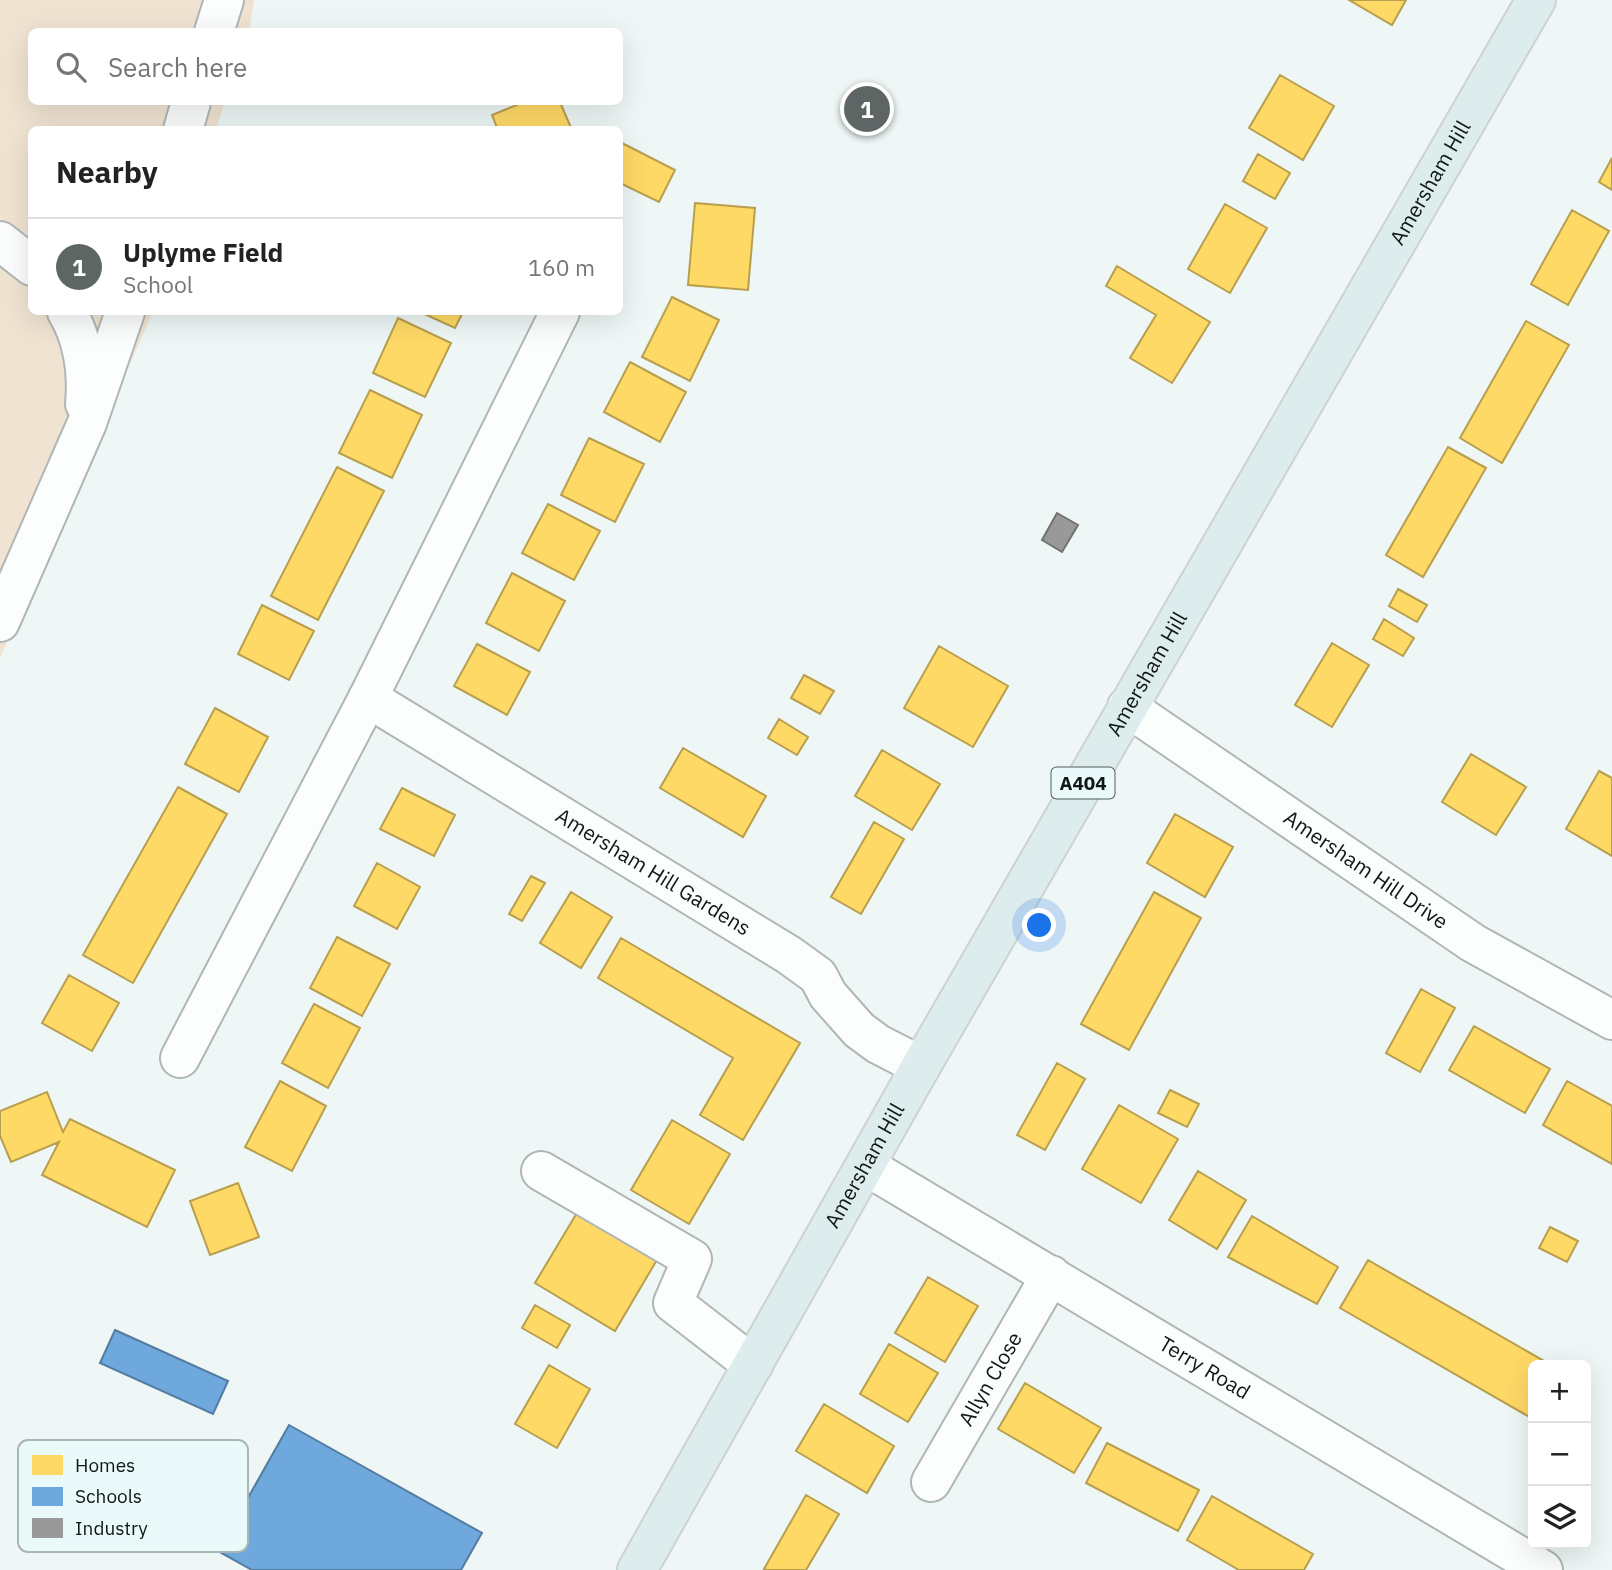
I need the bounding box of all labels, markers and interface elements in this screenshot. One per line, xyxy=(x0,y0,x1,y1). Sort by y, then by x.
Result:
search box xyxy=(28,28,623,105)
icon: search xyxy=(52,48,90,86)
text: Search here xyxy=(108,50,247,84)
pin: 1 xyxy=(844,83,890,135)
street label: Amersham Hill xyxy=(1383,115,1477,250)
text: Nearby xyxy=(56,152,158,191)
text: Uplyme Field xyxy=(123,235,283,269)
text: 1 xyxy=(72,252,86,282)
text: 160 m xyxy=(528,252,595,282)
text: School xyxy=(123,269,193,299)
street label: Amersham Hill xyxy=(1099,606,1193,741)
road number: A404 xyxy=(1052,768,1114,798)
street label: Amersham Hill Gardens xyxy=(551,801,756,941)
street label: Amersham Hill Drive xyxy=(1279,803,1454,935)
your location xyxy=(1022,908,1056,942)
street label: Amersham Hill xyxy=(818,1098,910,1233)
street label: Allyn Close xyxy=(952,1326,1028,1431)
street label: Terry Road xyxy=(1154,1329,1256,1405)
map controls xyxy=(1528,1360,1591,1549)
button: + xyxy=(1528,1360,1591,1423)
button: − xyxy=(1528,1423,1591,1486)
legend xyxy=(18,1440,248,1552)
text: Homes xyxy=(75,1453,135,1477)
text: Schools xyxy=(75,1484,142,1508)
button: layers xyxy=(1528,1486,1591,1549)
text: Industry xyxy=(75,1516,148,1540)

